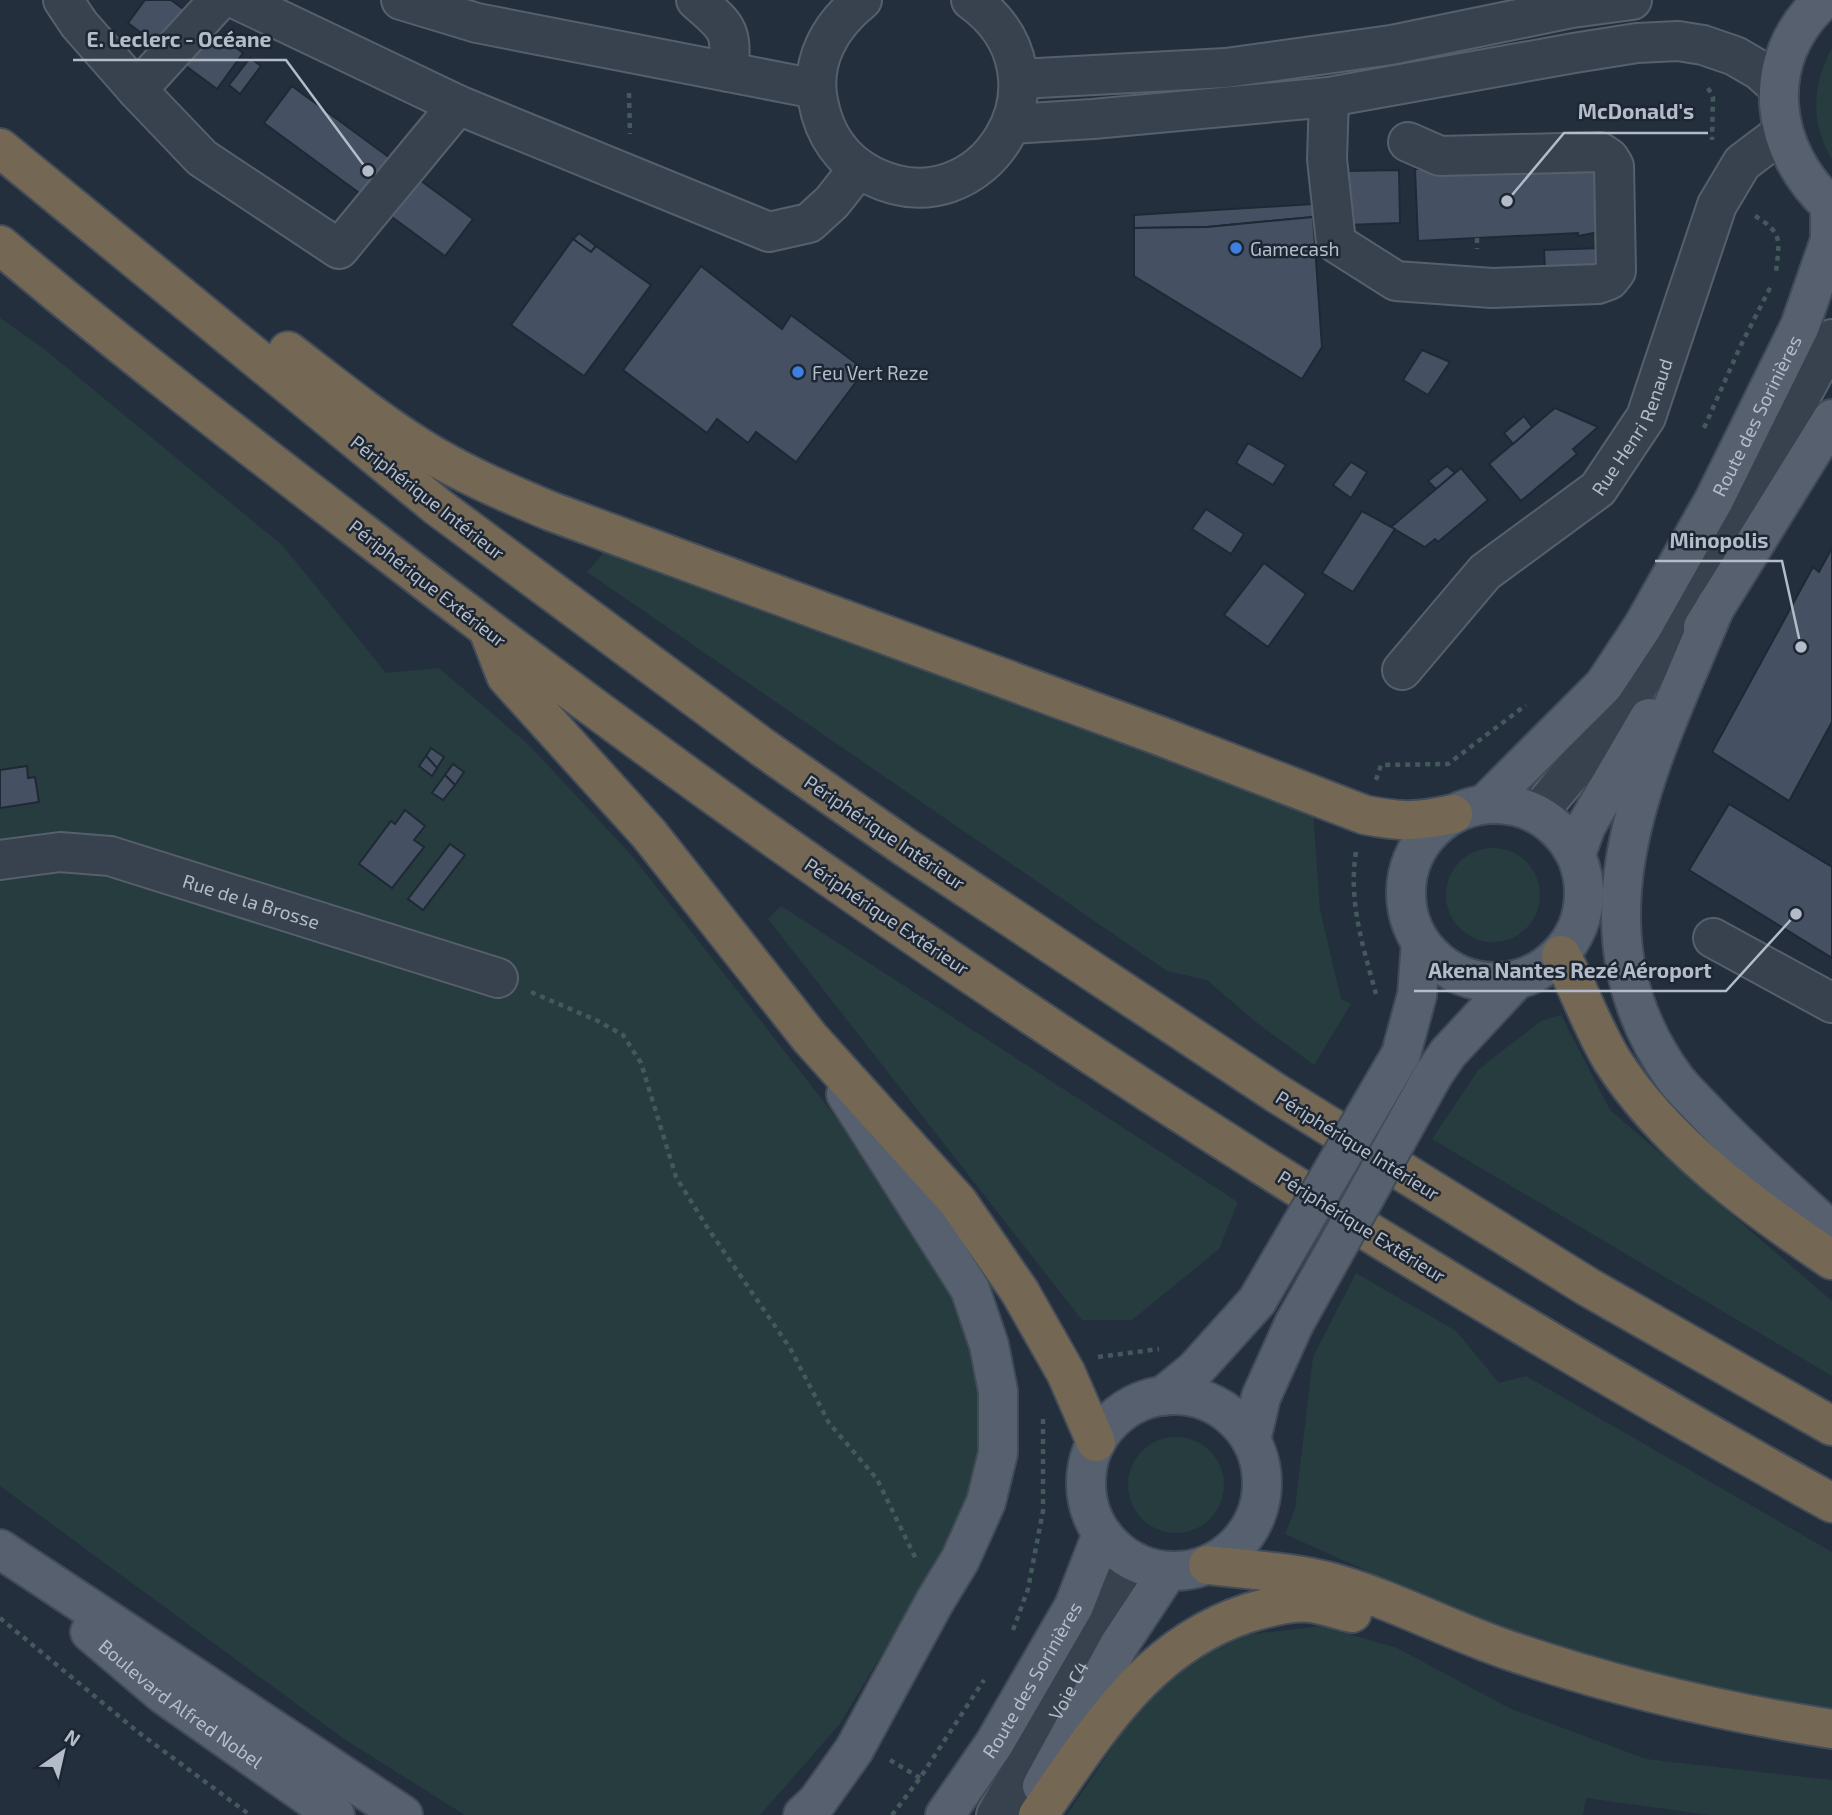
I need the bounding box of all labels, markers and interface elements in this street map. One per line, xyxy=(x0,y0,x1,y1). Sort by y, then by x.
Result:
callout: E. Leclerc - Océane xyxy=(73,18,286,60)
text: E. Leclerc - Océane xyxy=(87,26,272,51)
callout: McDonald's xyxy=(1564,91,1708,133)
text: McDonald's xyxy=(1578,98,1694,123)
place label: Gamecash xyxy=(1250,237,1340,260)
marker: Gamecash xyxy=(1228,240,1244,256)
street label: Route des Sorinières xyxy=(1706,331,1805,500)
street label: Rue Henri Renaud xyxy=(1586,355,1676,500)
place label: Feu Vert Reze xyxy=(812,361,929,384)
marker: Feu Vert Reze xyxy=(790,364,806,380)
street label: Périphérique Intérieur xyxy=(347,430,510,564)
street label: Périphérique Extérieur xyxy=(345,514,512,652)
callout: Minopolis xyxy=(1655,519,1782,561)
text: Minopolis xyxy=(1670,527,1768,552)
street label: Périphérique Intérieur xyxy=(800,770,970,895)
street label: Périphérique Extérieur xyxy=(800,852,974,980)
street label: Rue de la Brosse xyxy=(180,868,323,933)
callout: Akena Nantes Rezé Aéroport xyxy=(1414,949,1726,991)
text: Akena Nantes Rezé Aéroport xyxy=(1428,957,1712,982)
street label: Périphérique Intérieur xyxy=(1272,1085,1444,1205)
street label: Périphérique Extérieur xyxy=(1274,1165,1450,1287)
street label: Route des Sorinières xyxy=(977,1597,1086,1762)
street label: Boulevard Alfred Nobel xyxy=(95,1634,268,1773)
street label: Voie C4 xyxy=(1043,1657,1093,1724)
north arrow xyxy=(28,1717,98,1787)
text: N xyxy=(61,1724,85,1751)

